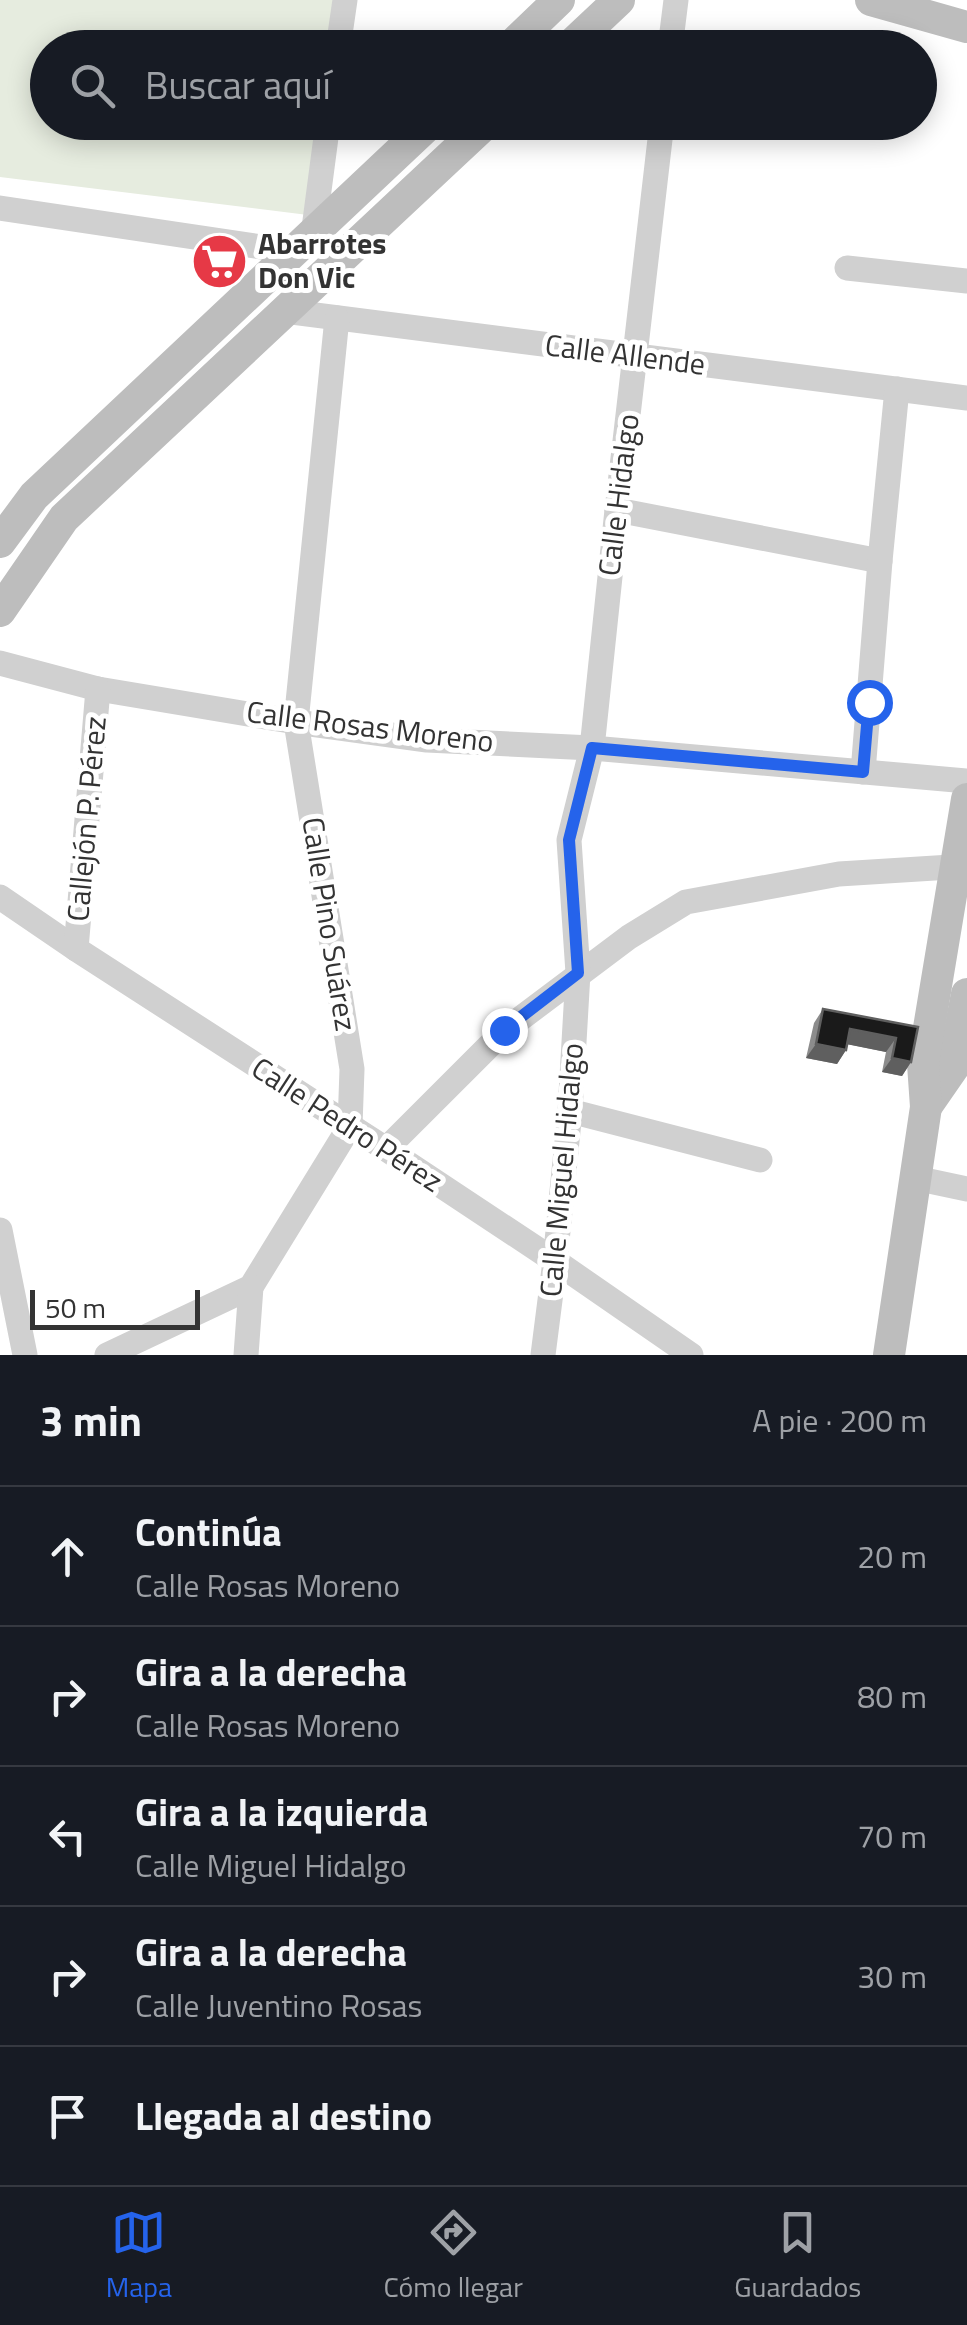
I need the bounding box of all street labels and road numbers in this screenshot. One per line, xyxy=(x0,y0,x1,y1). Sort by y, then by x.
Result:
street label: Calle Allende xyxy=(542,321,708,387)
street label: Calle Hidalgo xyxy=(585,411,651,579)
street label: Calle Rosas Moreno xyxy=(244,688,496,764)
street label: Callejón P. Pérez xyxy=(54,714,118,923)
street label: Calle Pino Suárez xyxy=(290,814,370,1034)
street label: Calle Miguel Hidalgo xyxy=(527,1041,595,1299)
street label: Calle Pedro Pérez xyxy=(243,1045,452,1203)

